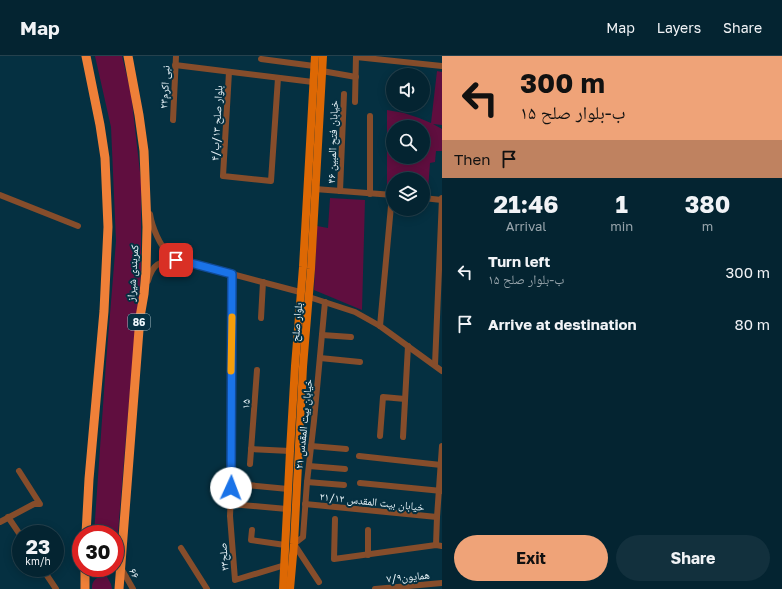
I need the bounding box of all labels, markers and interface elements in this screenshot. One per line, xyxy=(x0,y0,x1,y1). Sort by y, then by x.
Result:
text: Map xyxy=(20,16,60,39)
text: Map xyxy=(606,19,635,36)
text: Layers xyxy=(657,19,701,36)
text: Share xyxy=(723,19,762,36)
street label: نبی اکرم۲۳ xyxy=(156,65,173,109)
text: 300 m xyxy=(520,66,605,99)
map controls xyxy=(386,68,430,216)
button: sound xyxy=(386,68,430,112)
icon: left xyxy=(454,72,506,124)
street label: بلوار صلح ۱۳/ب/۴ xyxy=(208,85,225,161)
street label: خیابان فتح المبین ۴۶ xyxy=(324,100,341,184)
text: ۱۵ ب-بلوار صلح xyxy=(520,101,625,123)
button: search xyxy=(386,120,430,164)
icon: arrive xyxy=(498,148,520,170)
text: Then xyxy=(454,150,490,168)
button: layers xyxy=(386,172,430,216)
text: 21:46 xyxy=(494,189,559,218)
text: 1 xyxy=(615,189,628,218)
text: 380 xyxy=(685,189,730,218)
text: Arrival xyxy=(506,218,546,234)
text: min xyxy=(610,218,633,234)
text: m xyxy=(702,218,713,234)
pin xyxy=(159,243,193,277)
street label: کمربندی شیراز xyxy=(123,244,142,303)
icon: arrive xyxy=(165,249,187,271)
text: Turn left xyxy=(488,252,550,270)
icon: left xyxy=(454,261,476,283)
text: 300 m xyxy=(726,263,770,281)
text: ۱۵ ب-بلوار صلح xyxy=(488,271,564,287)
street label: بلوار صلح xyxy=(288,302,305,342)
icon: arrive xyxy=(454,313,476,335)
road number: 86 xyxy=(128,314,150,330)
text: Arrive at destination xyxy=(488,315,637,333)
text: 80 m xyxy=(735,315,770,333)
street label: خیابان بیت المقدس ۲۱ xyxy=(292,378,315,470)
street label: ۱۵ xyxy=(238,399,252,409)
position arrow xyxy=(210,467,252,509)
street label: خیابان بیت المقدس ۲۱/۱۲ xyxy=(319,489,425,514)
speed limit sign: 30 xyxy=(72,525,124,577)
text: 23 xyxy=(26,534,50,558)
button: Exit xyxy=(454,535,608,581)
button: Share xyxy=(616,535,770,581)
street label: صلح۲۳ xyxy=(215,542,232,572)
text: km/h xyxy=(25,555,51,567)
street label: ۶۶ xyxy=(127,565,143,581)
street label: همایون۷/۹ xyxy=(386,568,431,585)

